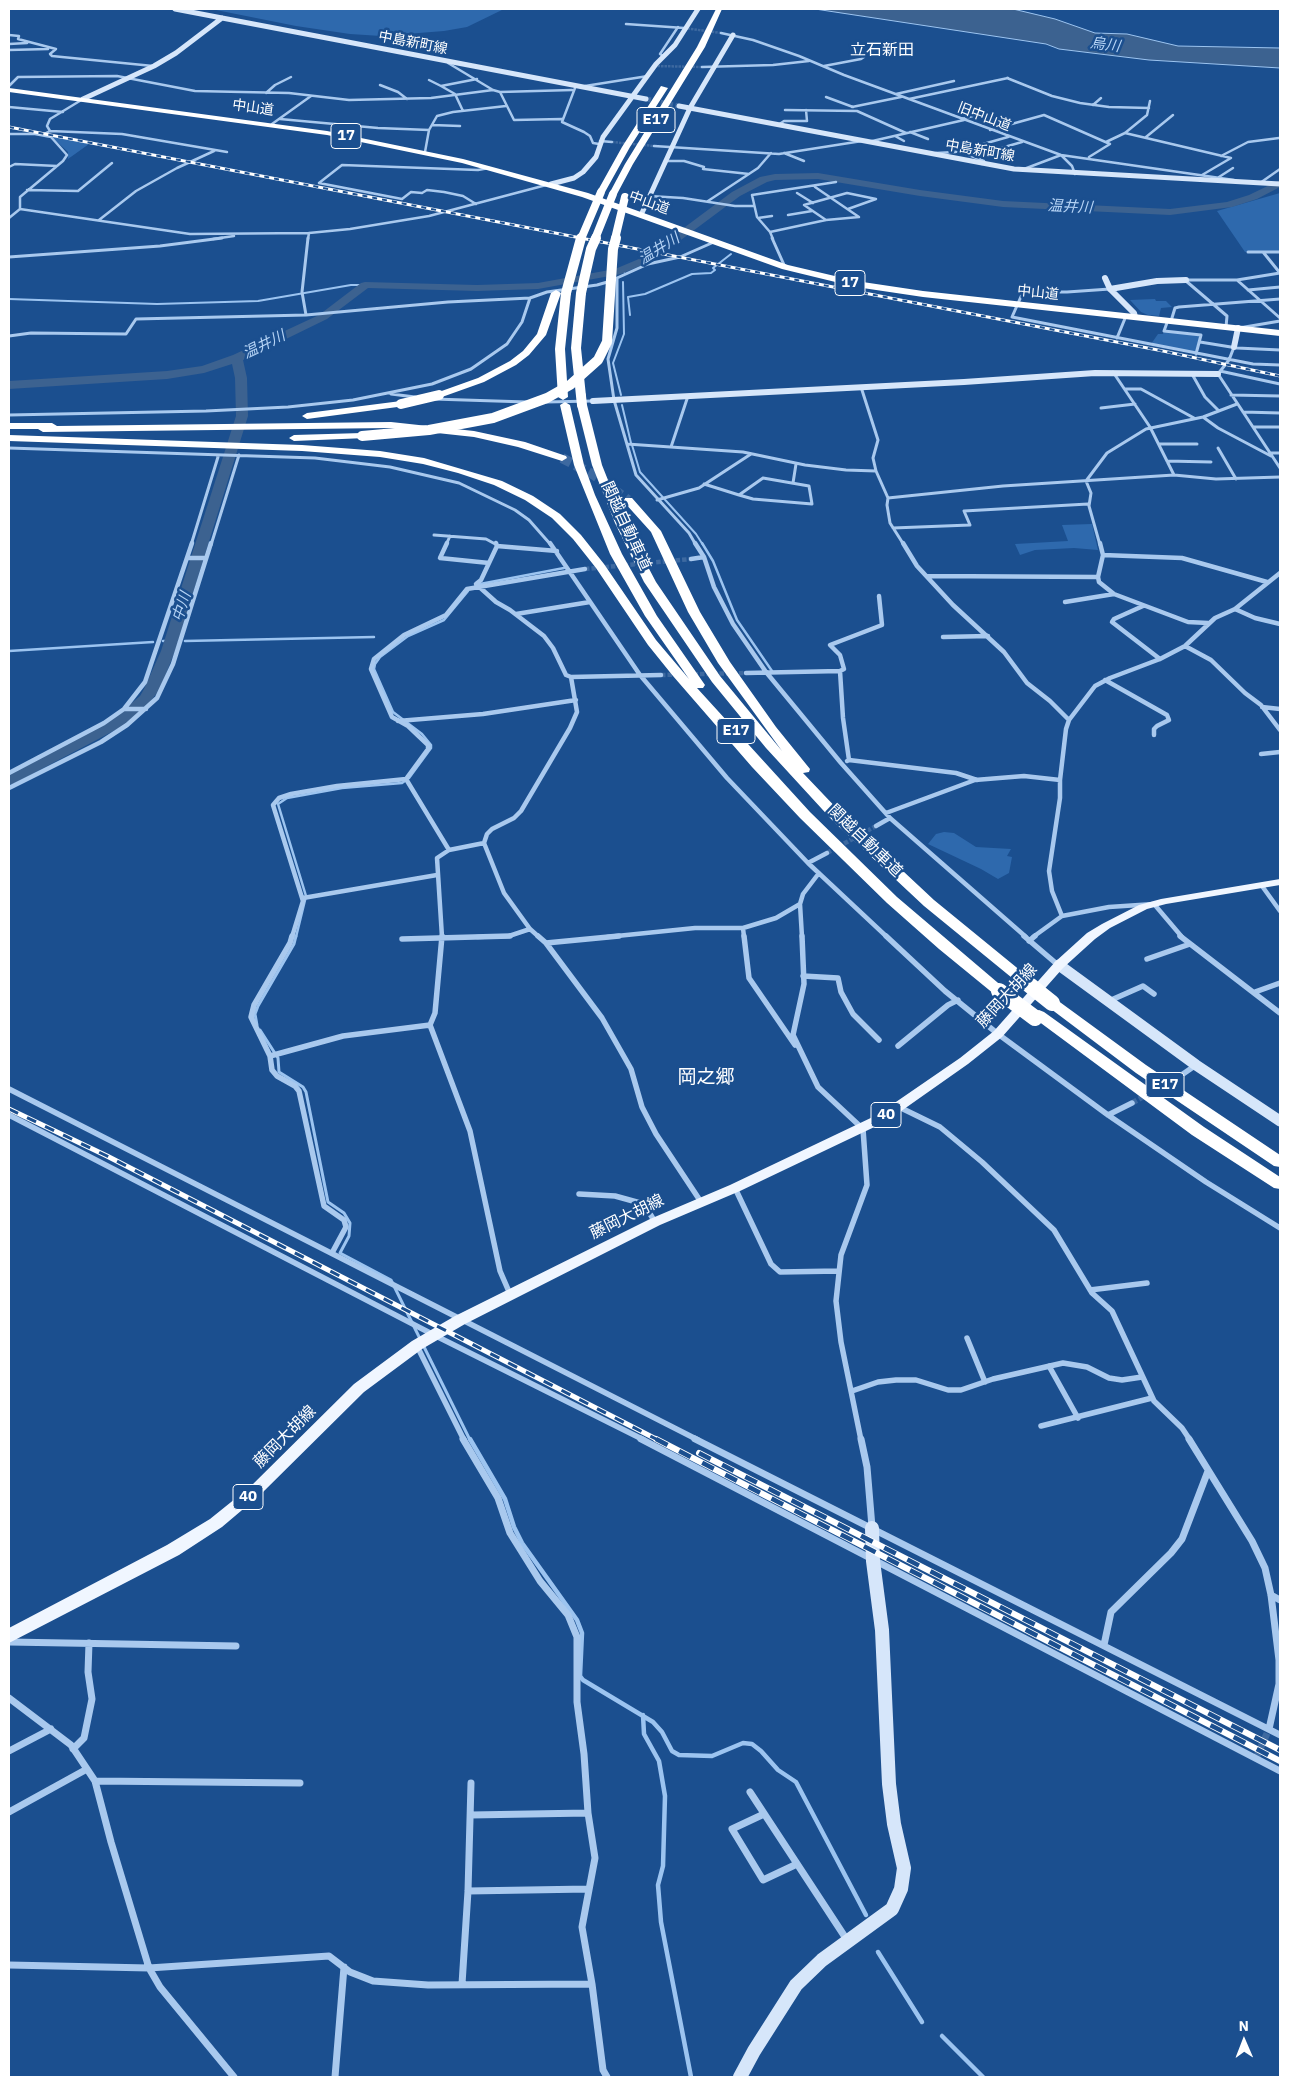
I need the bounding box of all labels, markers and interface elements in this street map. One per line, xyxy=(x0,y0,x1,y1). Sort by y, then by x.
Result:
street label: 中島新町線 xyxy=(377,28,449,58)
water label: 烏川 xyxy=(1089,34,1121,56)
district label: 立石新田 xyxy=(850,40,914,60)
street label: 中山道 xyxy=(231,97,275,119)
street label: 旧中山道 xyxy=(955,99,1013,135)
road number: E17 xyxy=(637,108,675,132)
road number: 17 xyxy=(331,124,361,148)
street label: 中島新町線 xyxy=(944,137,1016,165)
street label: 中山道 xyxy=(626,188,672,218)
water label: 温井川 xyxy=(1047,197,1093,217)
water label: 温井川 xyxy=(635,229,683,269)
road number: 17 xyxy=(835,270,865,296)
street label: 中山道 xyxy=(1016,282,1060,304)
water label: 温井川 xyxy=(240,327,288,363)
street label: 関越自動車道 xyxy=(597,478,655,574)
water label: 中川 xyxy=(169,590,195,624)
road number: E17 xyxy=(717,718,755,744)
street label: 関越自動車道 xyxy=(824,801,906,881)
street label: 藤岡大胡線 xyxy=(973,960,1041,1032)
district label: 岡之郷 xyxy=(678,1067,734,1089)
road number: E17 xyxy=(1146,1072,1184,1098)
road number: 40 xyxy=(871,1102,901,1128)
street label: 藤岡大胡線 xyxy=(587,1191,667,1243)
street label: 藤岡大胡線 xyxy=(250,1402,320,1472)
road number: 40 xyxy=(233,1484,263,1510)
north arrow xyxy=(1219,2016,1269,2066)
text: N xyxy=(1239,2017,1249,2035)

